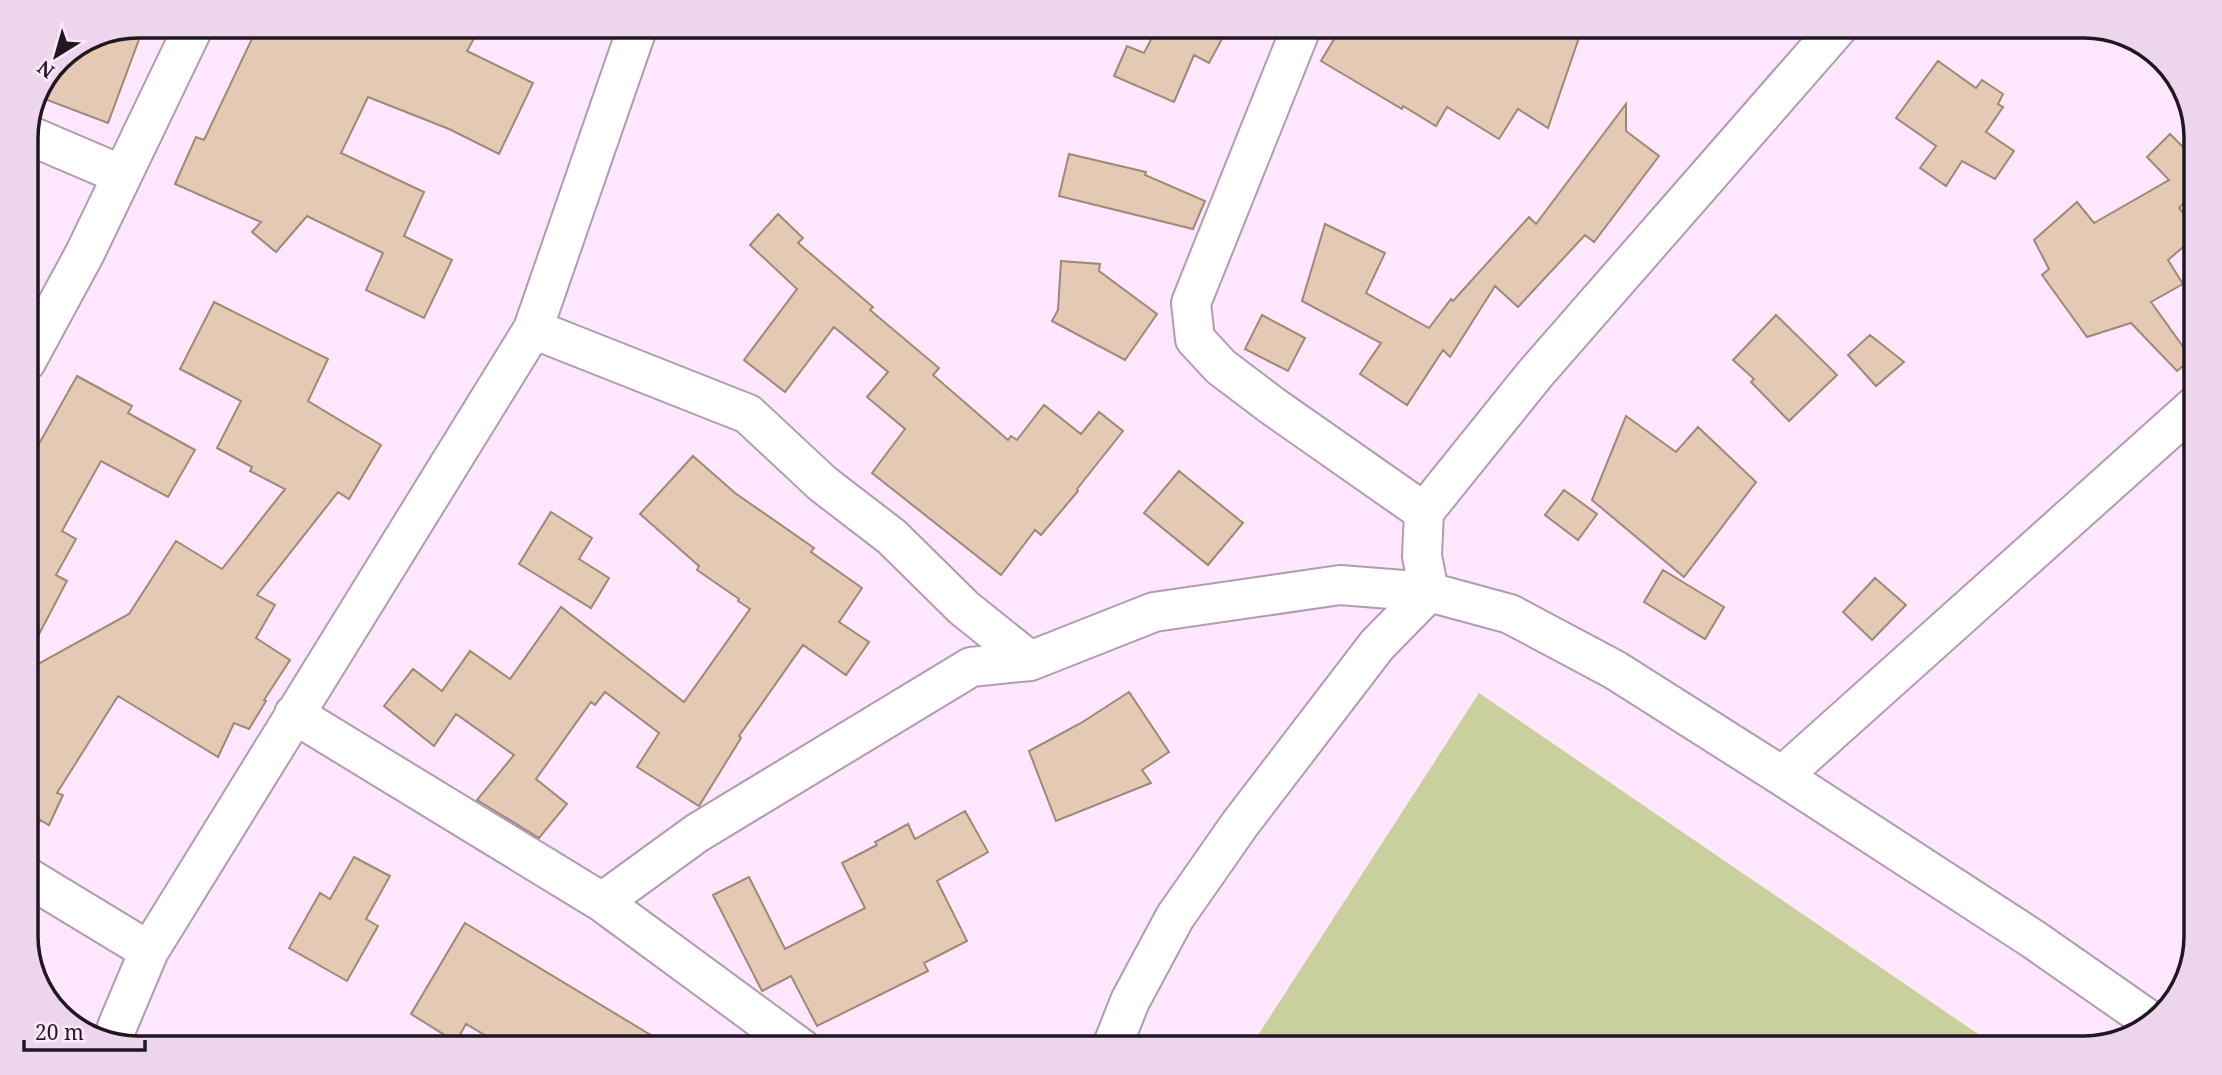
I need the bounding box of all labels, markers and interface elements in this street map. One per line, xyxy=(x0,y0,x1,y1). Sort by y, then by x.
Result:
north arrow xyxy=(21,21,91,91)
text: N xyxy=(32,55,60,84)
scale bar xyxy=(24,1009,145,1052)
text: 20 m xyxy=(35,1018,84,1046)

